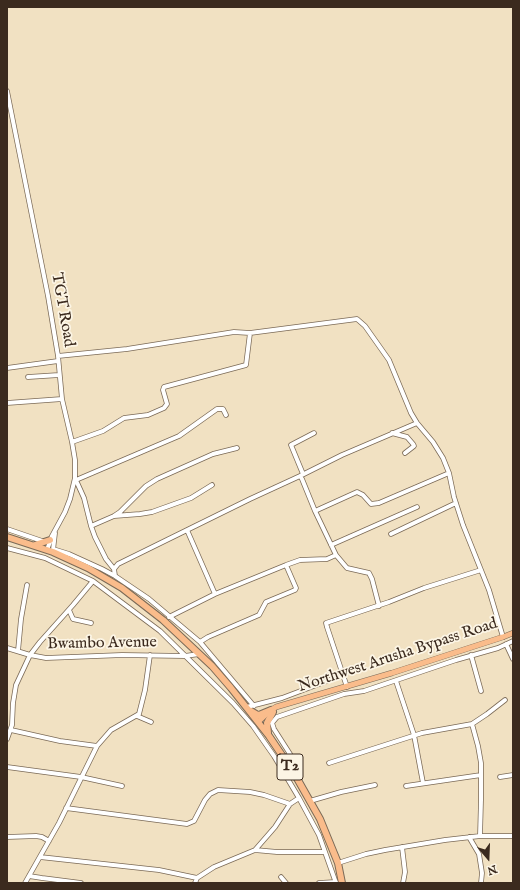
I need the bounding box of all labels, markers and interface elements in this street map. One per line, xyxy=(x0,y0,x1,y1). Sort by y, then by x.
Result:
street label: TGT Road xyxy=(46,271,78,349)
street label: Northwest Arusha Bypass Road xyxy=(296,615,500,697)
street label: Bwambo Avenue xyxy=(47,633,157,655)
road number: T2 xyxy=(277,754,303,780)
north arrow xyxy=(468,838,508,878)
text: N xyxy=(485,861,499,878)

